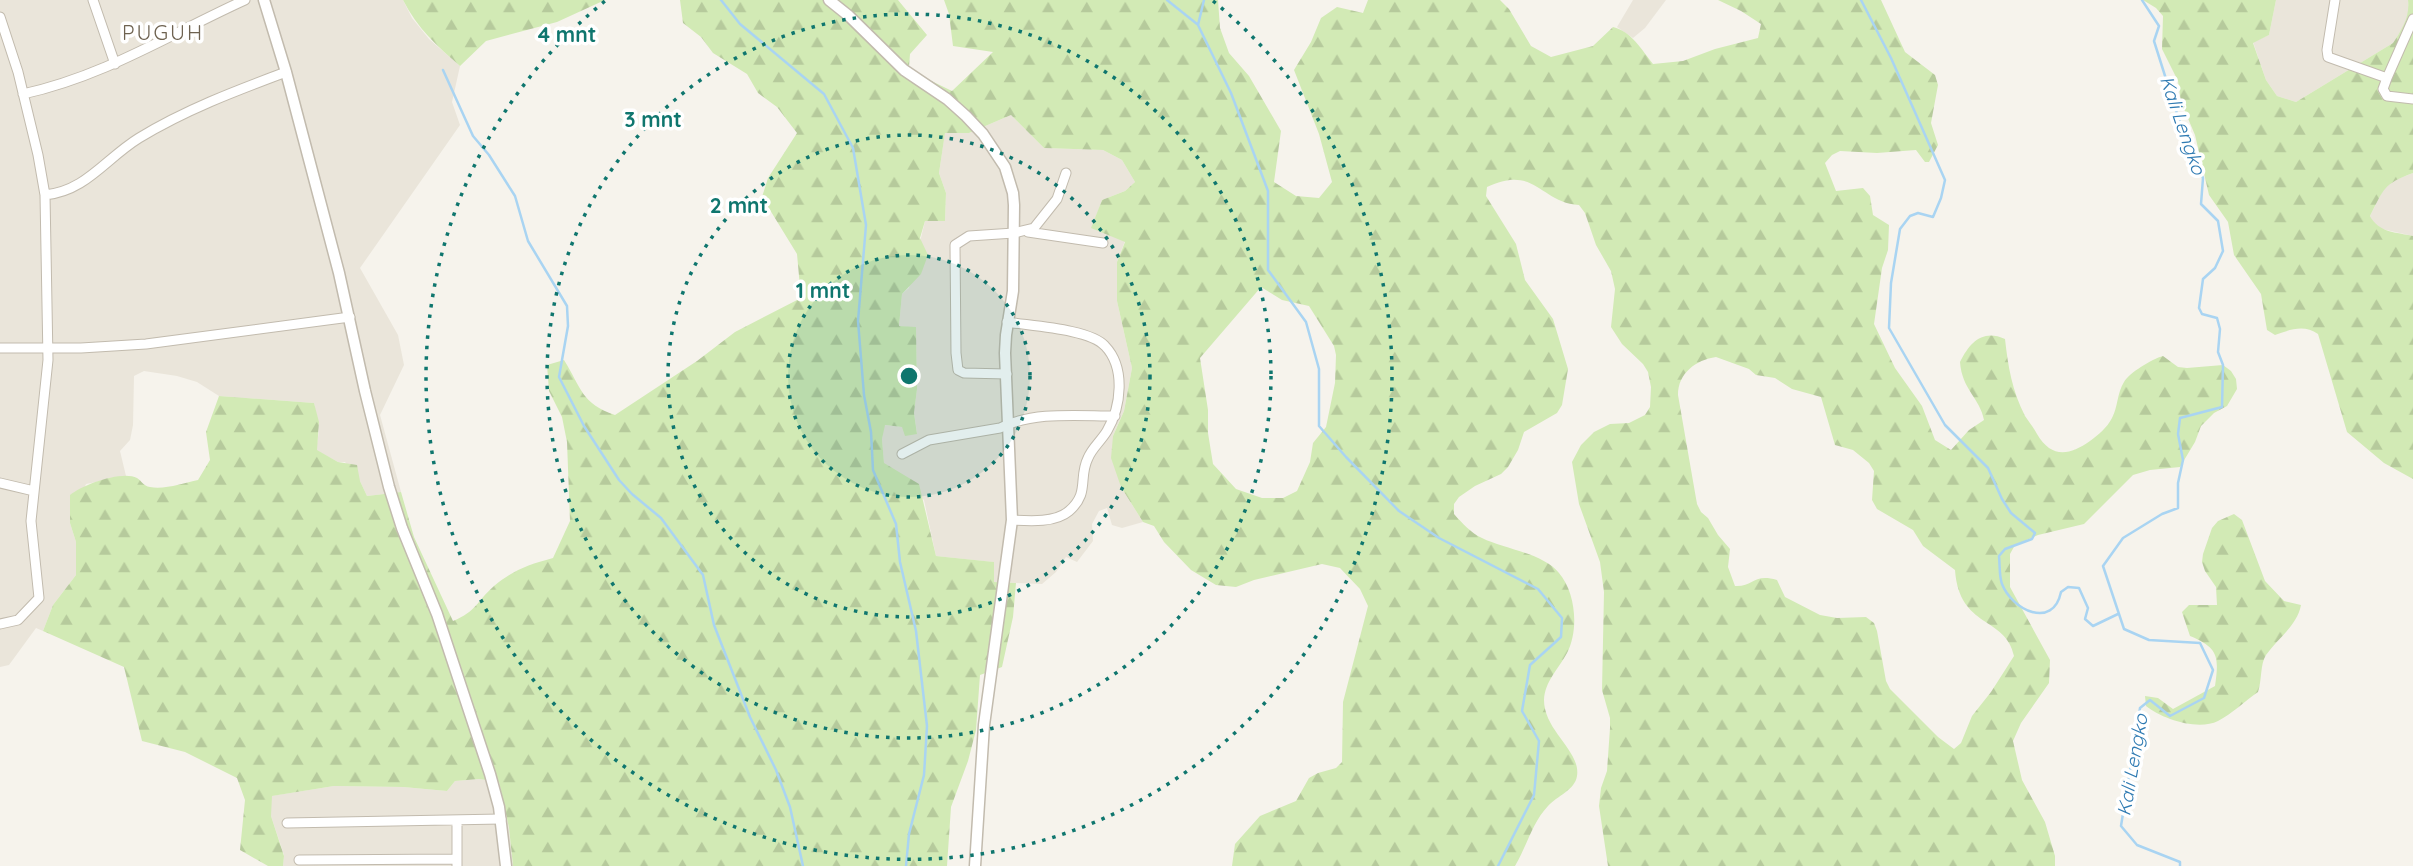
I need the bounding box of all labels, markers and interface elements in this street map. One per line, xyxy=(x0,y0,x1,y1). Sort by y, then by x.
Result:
district label: PUGUH xyxy=(122,19,204,45)
text: 4 mnt xyxy=(538,21,596,47)
water label: Kali Lengko xyxy=(2155,72,2212,179)
text: 3 mnt xyxy=(624,106,682,132)
text: 2 mnt xyxy=(710,192,768,218)
text: 1 mnt xyxy=(796,277,850,303)
centre of rings xyxy=(897,364,921,388)
water label: Kali Lengko xyxy=(2111,711,2153,818)

